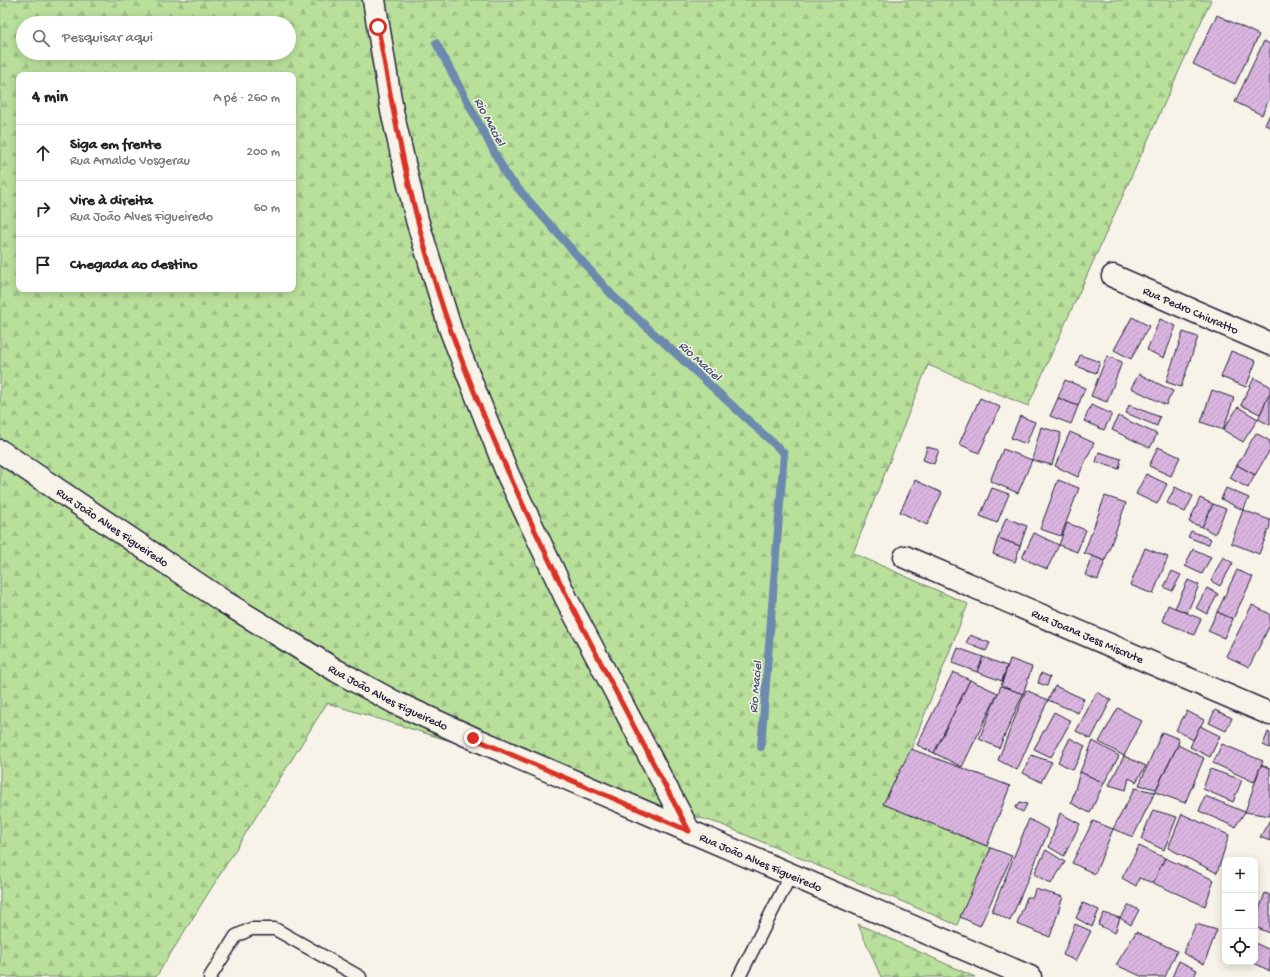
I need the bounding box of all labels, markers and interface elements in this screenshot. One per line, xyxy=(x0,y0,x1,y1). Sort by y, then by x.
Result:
search box xyxy=(16,16,296,60)
route start xyxy=(369,18,387,36)
icon: search xyxy=(30,27,52,49)
text: Pesquisar aqui xyxy=(62,29,153,47)
text: 4 min xyxy=(32,88,68,108)
text: A pé · 260 m xyxy=(213,91,280,106)
water label: Rio Maciel xyxy=(470,95,508,150)
text: Siga em frente xyxy=(70,136,161,154)
icon: ahead xyxy=(32,142,54,164)
text: 200 m xyxy=(247,145,280,160)
text: Rua Arnaldo Vosgerau xyxy=(70,154,190,169)
text: Vire à direita xyxy=(70,192,153,210)
icon: right xyxy=(32,198,54,220)
text: 60 m xyxy=(254,201,280,216)
text: Rua João Alves Figueiredo xyxy=(70,210,213,225)
icon: arrive xyxy=(32,254,54,276)
text: Chegada ao destino xyxy=(70,256,197,274)
street label: Rua Pedro Chiuratto xyxy=(1140,285,1240,338)
water label: Rio Maciel xyxy=(675,339,725,386)
street label: Rua João Alves Figueiredo xyxy=(53,486,170,571)
street label: Rua Joana Jess Miscrute xyxy=(1029,607,1146,668)
water label: Rio Maciel xyxy=(747,659,766,714)
street label: Rua João Alves Figueiredo xyxy=(325,662,449,735)
route end xyxy=(464,729,482,747)
street label: Rua João Alves Figueiredo xyxy=(697,831,824,896)
map controls xyxy=(1222,857,1258,965)
button: + xyxy=(1222,857,1258,893)
button: − xyxy=(1222,893,1258,929)
button: locate xyxy=(1222,929,1258,965)

